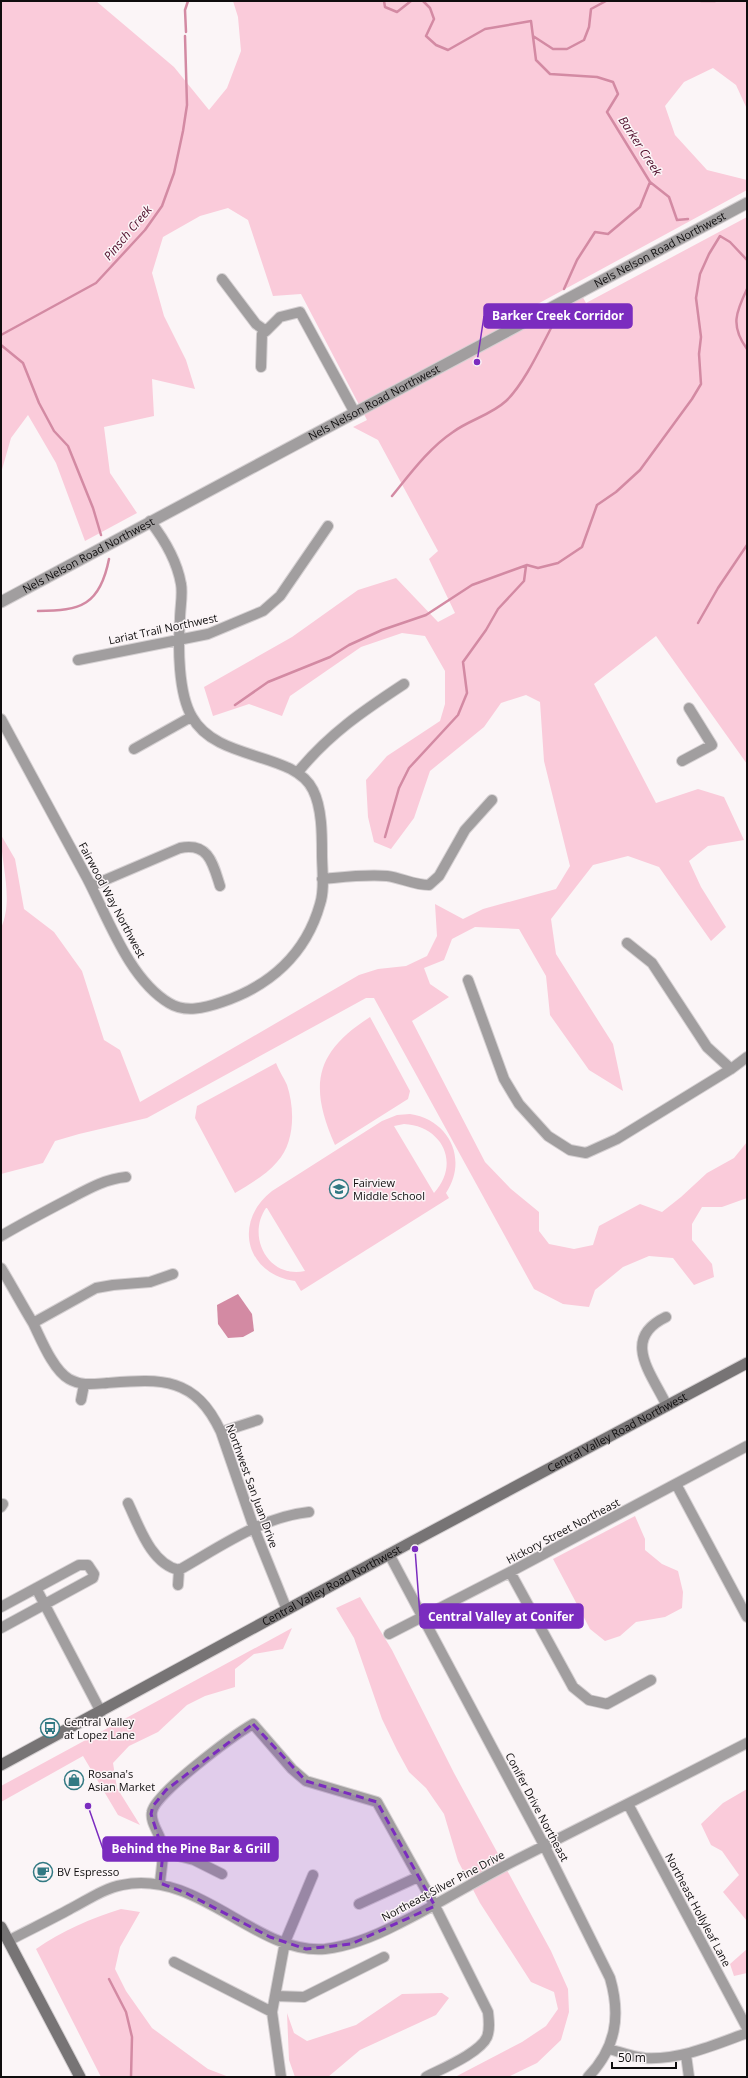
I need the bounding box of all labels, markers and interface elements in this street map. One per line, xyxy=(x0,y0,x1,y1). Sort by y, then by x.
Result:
water label: Barker Creek xyxy=(615,113,667,180)
water label: Pinsch Creek xyxy=(100,201,156,264)
street label: Nels Nelson Road Northwest xyxy=(591,208,728,291)
callout: Barker Creek Corridor xyxy=(484,304,632,328)
text: Barker Creek Corridor xyxy=(492,307,624,324)
street label: Nels Nelson Road Northwest xyxy=(305,361,442,443)
street label: Nels Nelson Road Northwest xyxy=(20,513,157,596)
street label: Lariat Trail Northwest xyxy=(107,610,219,647)
street label: Fairwood Way Northwest xyxy=(76,839,149,960)
place label: Fairview Middle School xyxy=(353,1175,425,1203)
school or university icon: Fairview Middle School xyxy=(328,1178,350,1200)
street label: Central Valley Road Northwest xyxy=(544,1389,689,1475)
street label: Northwest San Juan Drive xyxy=(223,1422,282,1550)
street label: Hickory Street Northeast xyxy=(503,1494,622,1567)
street label: Central Valley Road Northwest xyxy=(259,1541,403,1629)
callout: Central Valley at Conifer xyxy=(420,1604,583,1628)
text: Central Valley at Conifer xyxy=(428,1608,575,1625)
place label: Central Valley at Lopez Lane xyxy=(64,1714,135,1742)
bus stop icon: Central Valley at Lopez Lane xyxy=(39,1717,61,1739)
street label: Conifer Drive Northeast xyxy=(502,1750,573,1864)
place label: Rosana's Asian Market xyxy=(88,1766,155,1794)
shop icon: Rosana's Asian Market xyxy=(63,1769,85,1791)
callout: Behind the Pine Bar & Grill xyxy=(103,1837,278,1861)
text: Behind the Pine Bar & Grill xyxy=(111,1840,271,1857)
street label: Northeast Silver Pine Drive xyxy=(379,1847,507,1924)
street label: Northeast Hollyleaf Lane xyxy=(662,1850,735,1969)
cafe icon: BV Espresso xyxy=(32,1861,54,1883)
place label: BV Espresso xyxy=(57,1864,120,1879)
scale bar xyxy=(612,2044,676,2070)
text: 50 m xyxy=(618,2049,646,2066)

